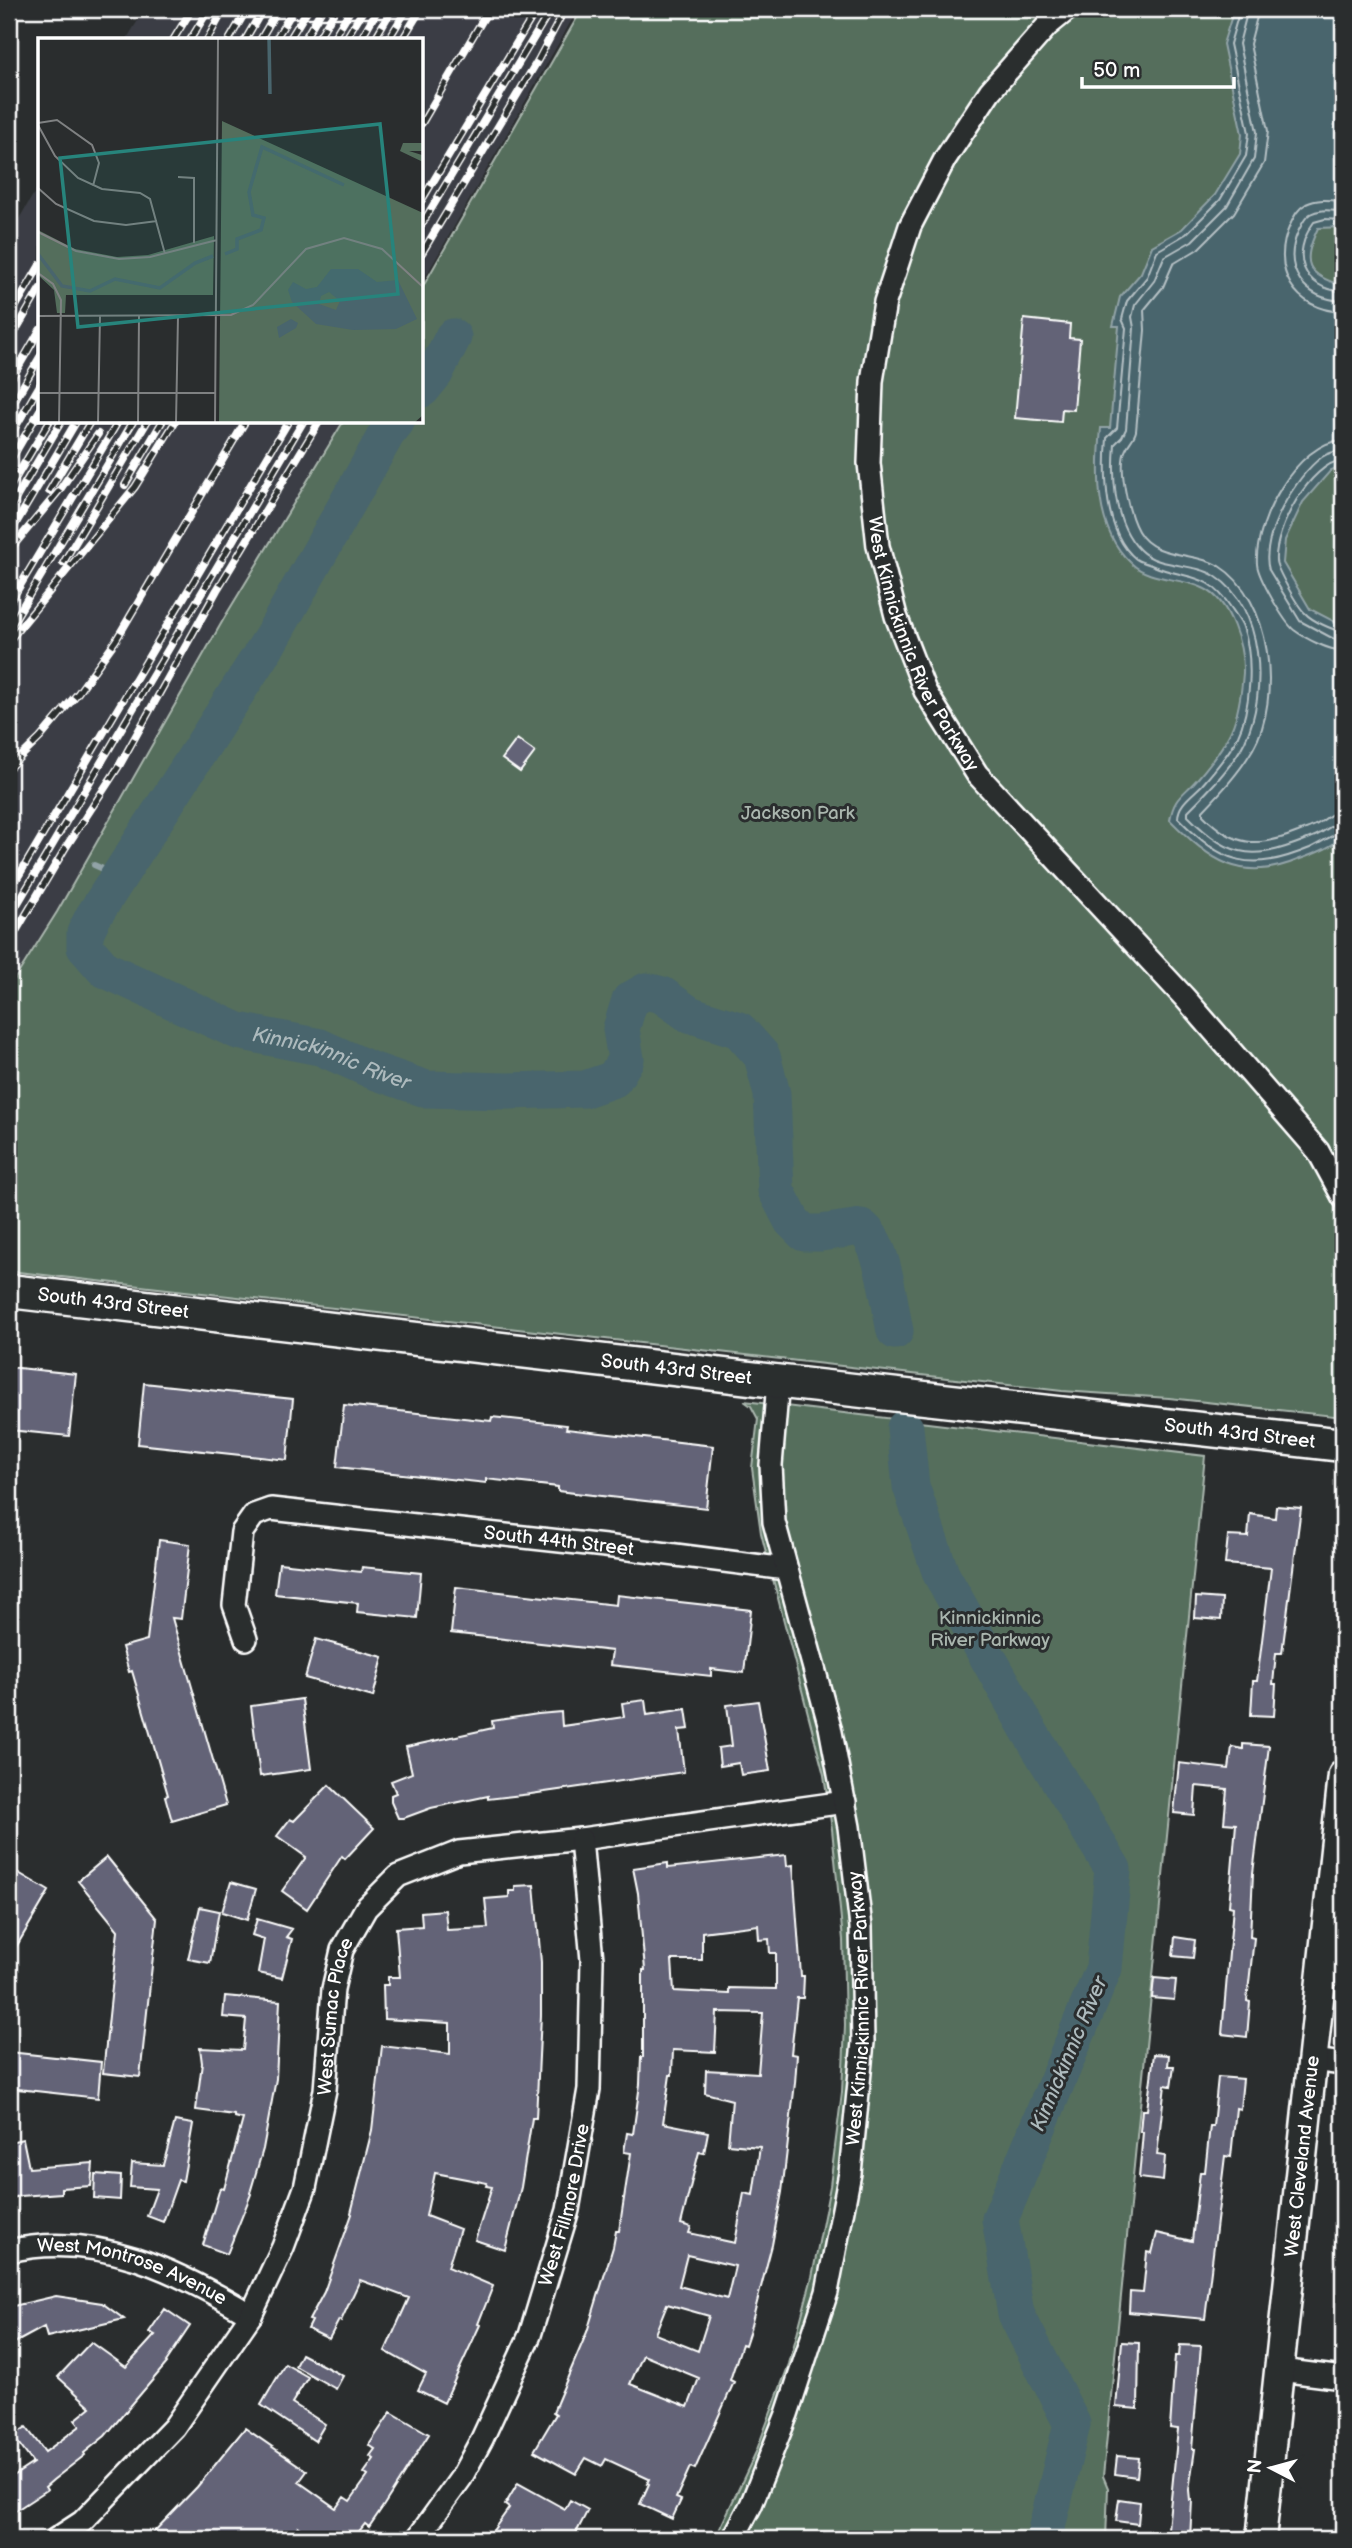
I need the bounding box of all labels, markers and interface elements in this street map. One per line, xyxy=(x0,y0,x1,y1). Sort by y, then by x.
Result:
inset map xyxy=(38,38,424,424)
scale bar xyxy=(1082,46,1235,90)
text: 50 m xyxy=(1093,58,1140,83)
street label: West Kinnickinnic River Parkway xyxy=(863,515,984,776)
park label: Jackson Park xyxy=(741,802,856,825)
water label: Kinnickinnic River xyxy=(250,1022,415,1096)
street label: South 43rd Street xyxy=(37,1283,190,1324)
street label: South 43rd Street xyxy=(600,1349,753,1390)
street label: South 43rd Street xyxy=(1163,1413,1317,1453)
street label: South 44th Street xyxy=(483,1521,635,1561)
park label: Kinnickinnic River Parkway xyxy=(930,1607,1050,1652)
street label: West Kinnickinnic River Parkway xyxy=(841,1870,875,2147)
street label: West Sumac Place xyxy=(313,1933,358,2096)
water label: Kinnickinnic River xyxy=(1025,1972,1113,2135)
street label: West Cleveland Avenue xyxy=(1280,2054,1324,2258)
street label: West Fillmore Drive xyxy=(534,2122,594,2289)
street label: West Montrose Avenue xyxy=(37,2234,231,2310)
north arrow xyxy=(1236,2432,1306,2502)
text: N xyxy=(1243,2458,1268,2475)

